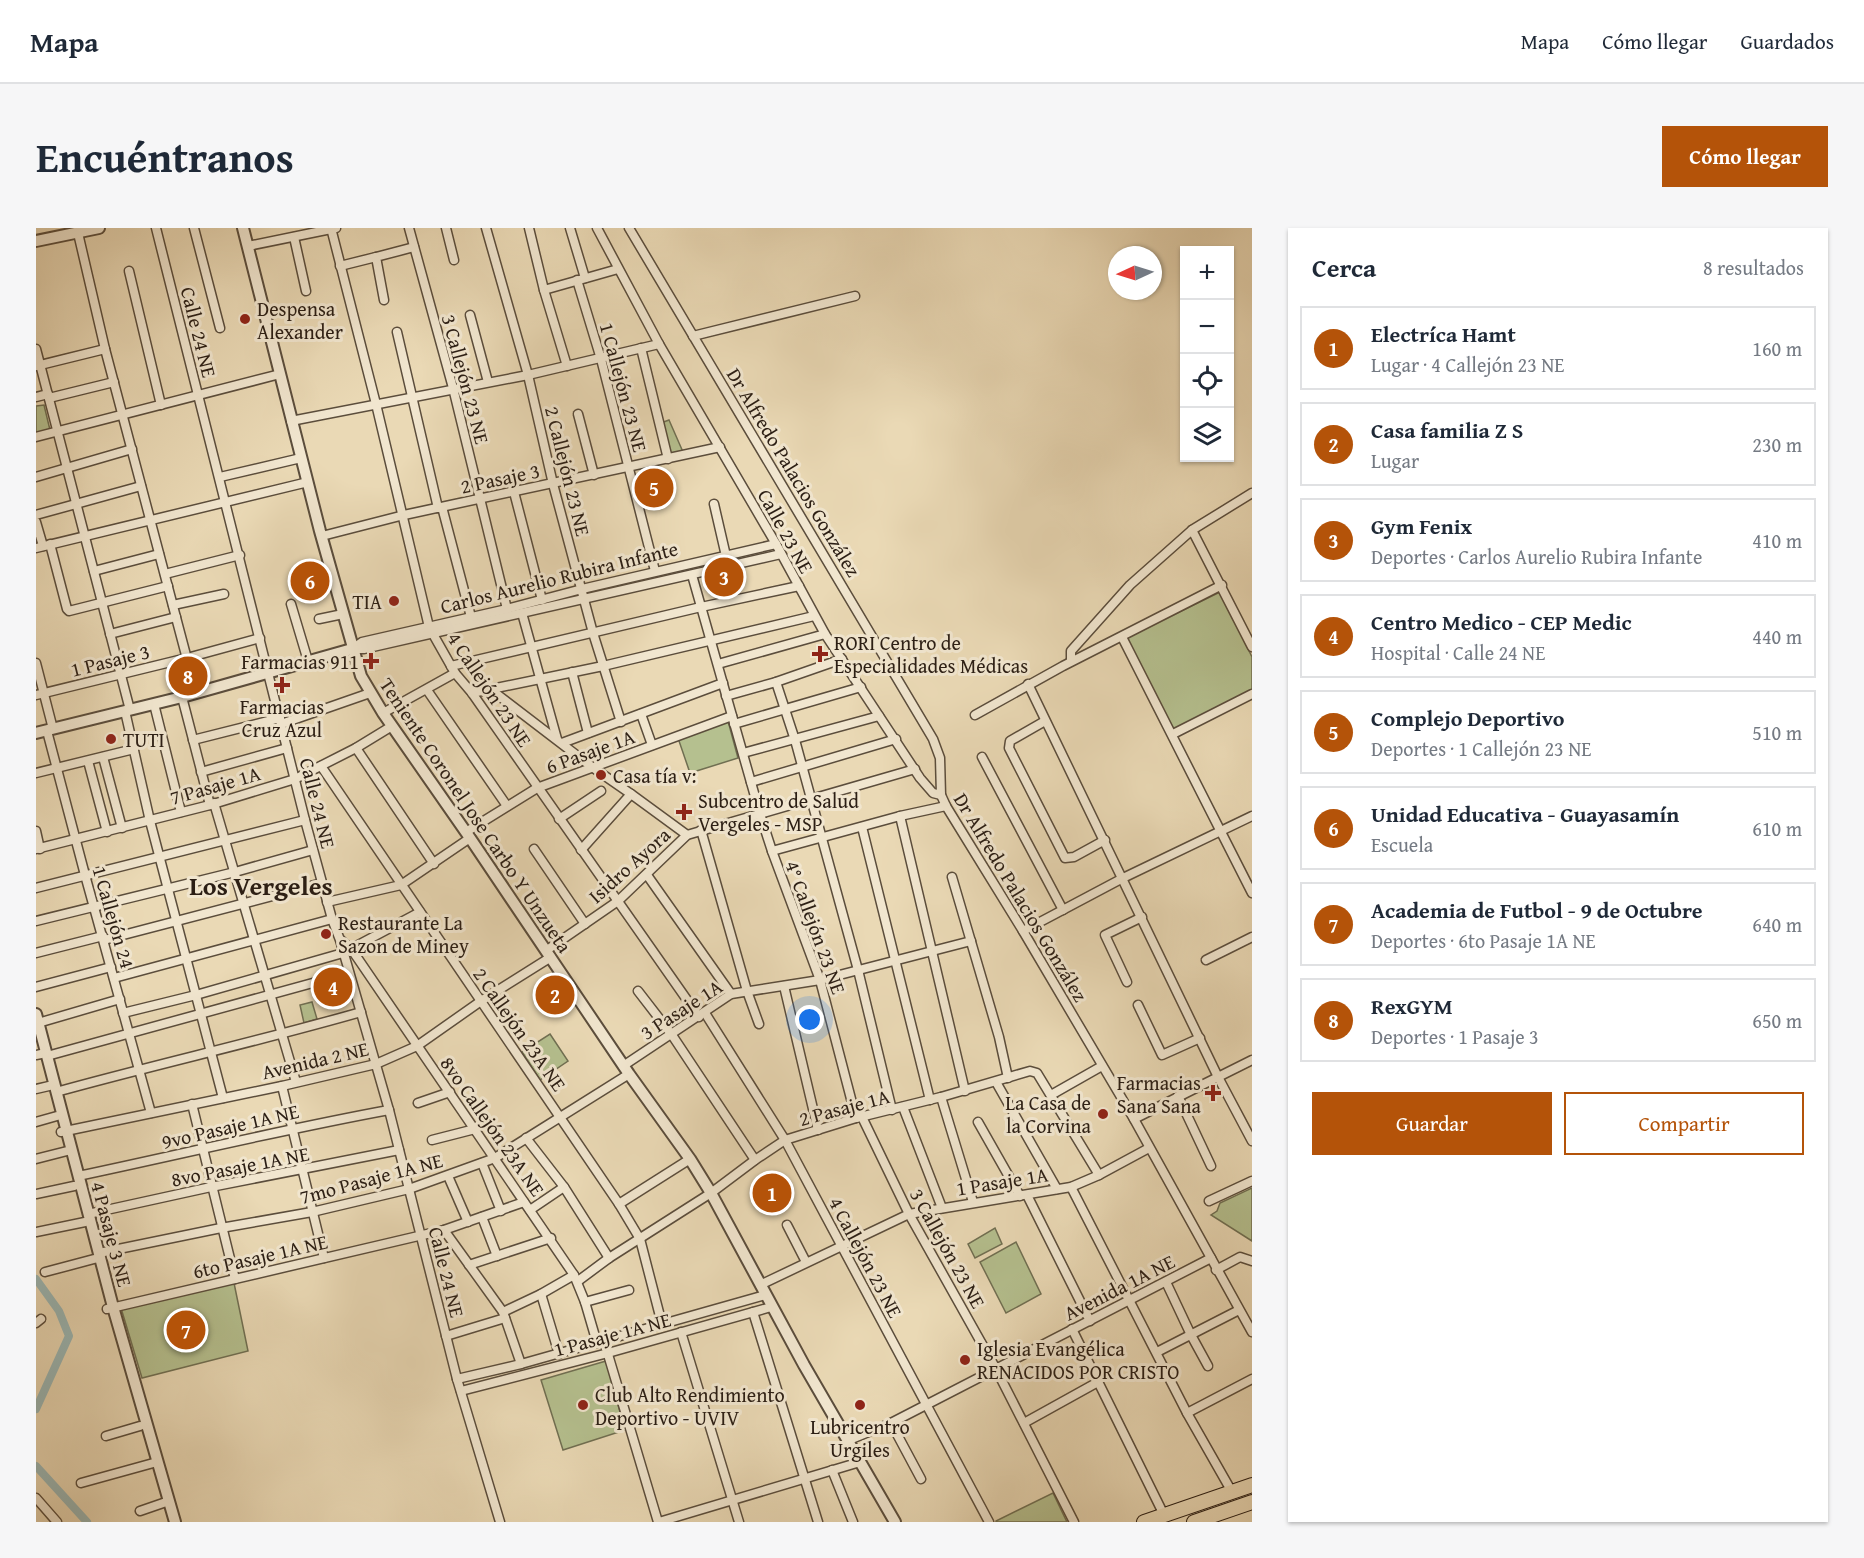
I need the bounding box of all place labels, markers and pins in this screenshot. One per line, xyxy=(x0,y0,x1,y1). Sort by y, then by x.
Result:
place label: Despensa Alexander xyxy=(257,294,343,346)
marker: Despensa Alexander xyxy=(238,312,252,326)
pin: 5 xyxy=(634,466,674,510)
pin: 3 xyxy=(704,554,744,600)
pin: 6 xyxy=(290,558,330,604)
place label: TIA xyxy=(353,587,382,616)
marker: TIA xyxy=(387,594,401,608)
place label: RORI Centro de Especialidades Médicas xyxy=(834,628,1028,680)
marker: RORI Centro de Especialidades Médicas xyxy=(811,645,829,663)
place label: Farmacias 911 xyxy=(241,647,359,676)
pin: 8 xyxy=(168,654,208,698)
marker: Farmacias 911 xyxy=(364,654,378,668)
marker: Farmacias Cruz Azul xyxy=(275,678,289,692)
place label: Farmacias Cruz Azul xyxy=(240,692,324,744)
place label: TUTI xyxy=(123,725,165,754)
marker: TUTI xyxy=(104,732,118,746)
place label: Casa tía v: xyxy=(613,761,696,790)
marker: Casa tía v: xyxy=(594,768,608,782)
place label: Subcentro de Salud Vergeles - MSP xyxy=(698,786,859,838)
marker: Subcentro de Salud Vergeles - MSP xyxy=(675,803,693,821)
place label: Restaurante La Sazon de Miney xyxy=(338,908,469,960)
marker: Restaurante La Sazon de Miney xyxy=(319,927,333,941)
pin: 4 xyxy=(314,964,352,1010)
pin: 2 xyxy=(536,972,574,1017)
place label: Farmacias Sana Sana xyxy=(1117,1068,1202,1120)
marker: Farmacias Sana Sana xyxy=(1206,1086,1220,1100)
place label: La Casa de la Corvina xyxy=(1005,1088,1092,1140)
marker: La Casa de la Corvina xyxy=(1096,1107,1110,1121)
pin: 1 xyxy=(752,1170,792,1216)
pin: 7 xyxy=(166,1308,206,1352)
place label: Iglesia Evangélica RENACIDOS POR CRISTO xyxy=(977,1334,1180,1386)
marker: Iglesia Evangélica RENACIDOS POR CRISTO xyxy=(958,1353,972,1367)
place label: Club Alto Rendimiento Deportivo - UVIV xyxy=(595,1380,785,1432)
marker: Club Alto Rendimiento Deportivo - UVIV xyxy=(576,1398,590,1412)
marker: Lubricentro Urgiles xyxy=(853,1398,867,1412)
place label: Lubricentro Urgiles xyxy=(810,1412,910,1464)

